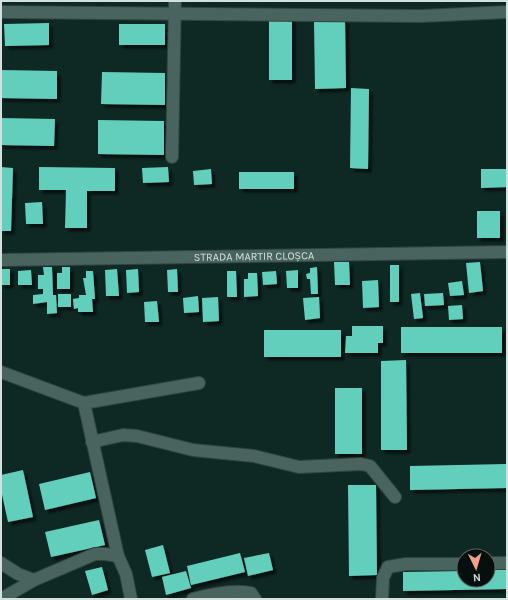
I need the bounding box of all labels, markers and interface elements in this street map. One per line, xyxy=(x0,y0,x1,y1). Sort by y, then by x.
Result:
street label: STRADA MARTIR CLOȘCA xyxy=(194,249,315,264)
north arrow xyxy=(456,548,496,588)
text: N xyxy=(472,571,481,584)

